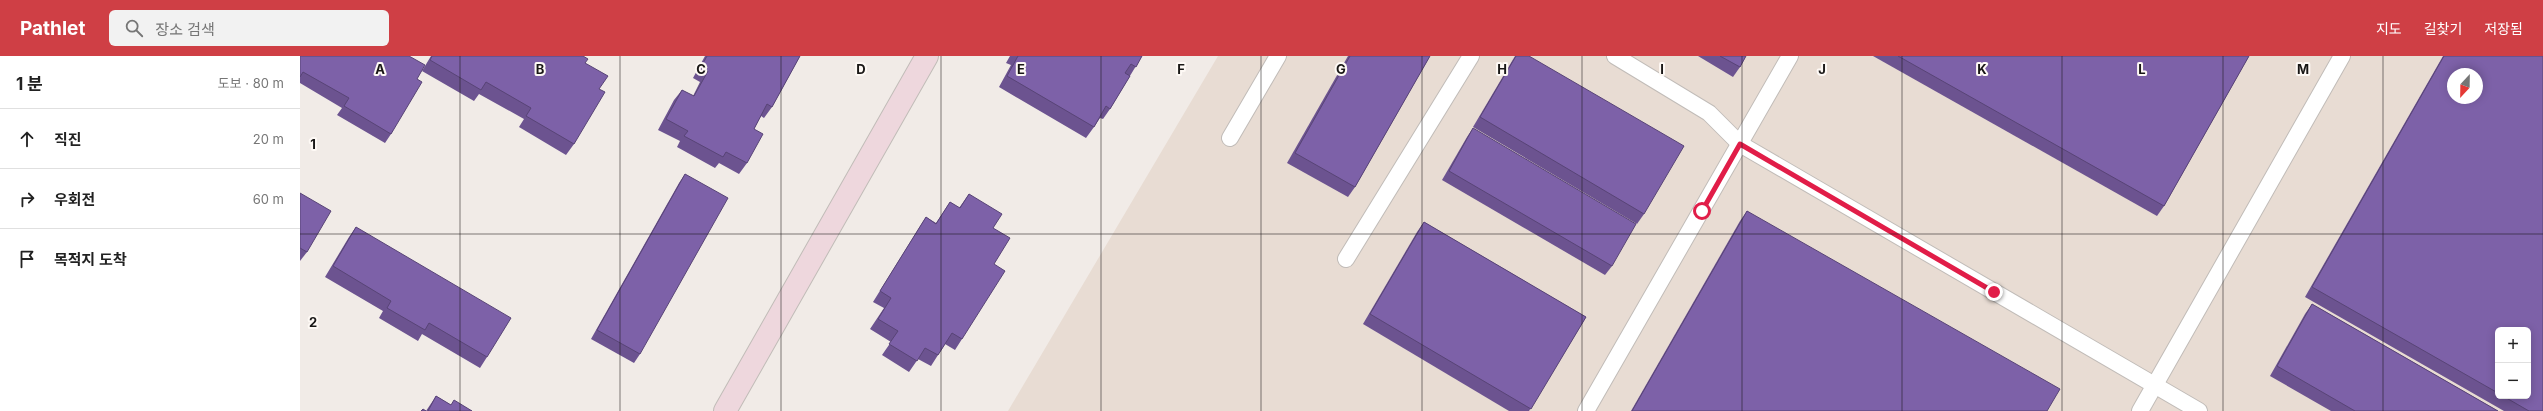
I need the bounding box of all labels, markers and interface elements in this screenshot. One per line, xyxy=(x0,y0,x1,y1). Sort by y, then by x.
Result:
search box xyxy=(109,10,389,46)
text: Pathlet xyxy=(20,17,85,40)
icon: search xyxy=(123,17,145,39)
text: 장소 검색 xyxy=(155,20,215,39)
text: 지도 xyxy=(2376,20,2402,37)
text: 길찾기 xyxy=(2424,20,2462,37)
text: 저장됨 xyxy=(2484,20,2523,37)
text: A xyxy=(375,61,385,77)
text: B xyxy=(536,61,545,77)
text: C xyxy=(696,61,706,77)
text: D xyxy=(856,61,866,77)
text: E xyxy=(1017,61,1025,77)
text: F xyxy=(1177,61,1185,77)
text: G xyxy=(1336,61,1346,77)
text: H xyxy=(1497,61,1507,77)
text: I xyxy=(1660,61,1664,77)
text: J xyxy=(1818,61,1826,77)
text: K xyxy=(1977,61,1987,77)
text: L xyxy=(2138,61,2146,77)
text: M xyxy=(2297,61,2309,77)
north arrow xyxy=(2447,68,2483,104)
text: 1 분 xyxy=(16,74,43,94)
text: 도보 · 80 m xyxy=(218,75,284,91)
icon: ahead xyxy=(16,128,38,150)
text: 직진 xyxy=(54,130,82,149)
text: 20 m xyxy=(253,131,284,147)
text: 1 xyxy=(310,136,316,152)
icon: right xyxy=(16,188,38,210)
text: 우회전 xyxy=(54,190,95,209)
text: 60 m xyxy=(253,191,284,207)
route start xyxy=(1693,202,1711,220)
icon: arrive xyxy=(16,248,38,270)
text: 목적지 도착 xyxy=(54,250,127,269)
route end xyxy=(1985,283,2003,301)
text: 2 xyxy=(309,314,317,330)
map controls xyxy=(2495,327,2531,399)
button: + xyxy=(2495,327,2531,363)
button: − xyxy=(2495,363,2531,399)

